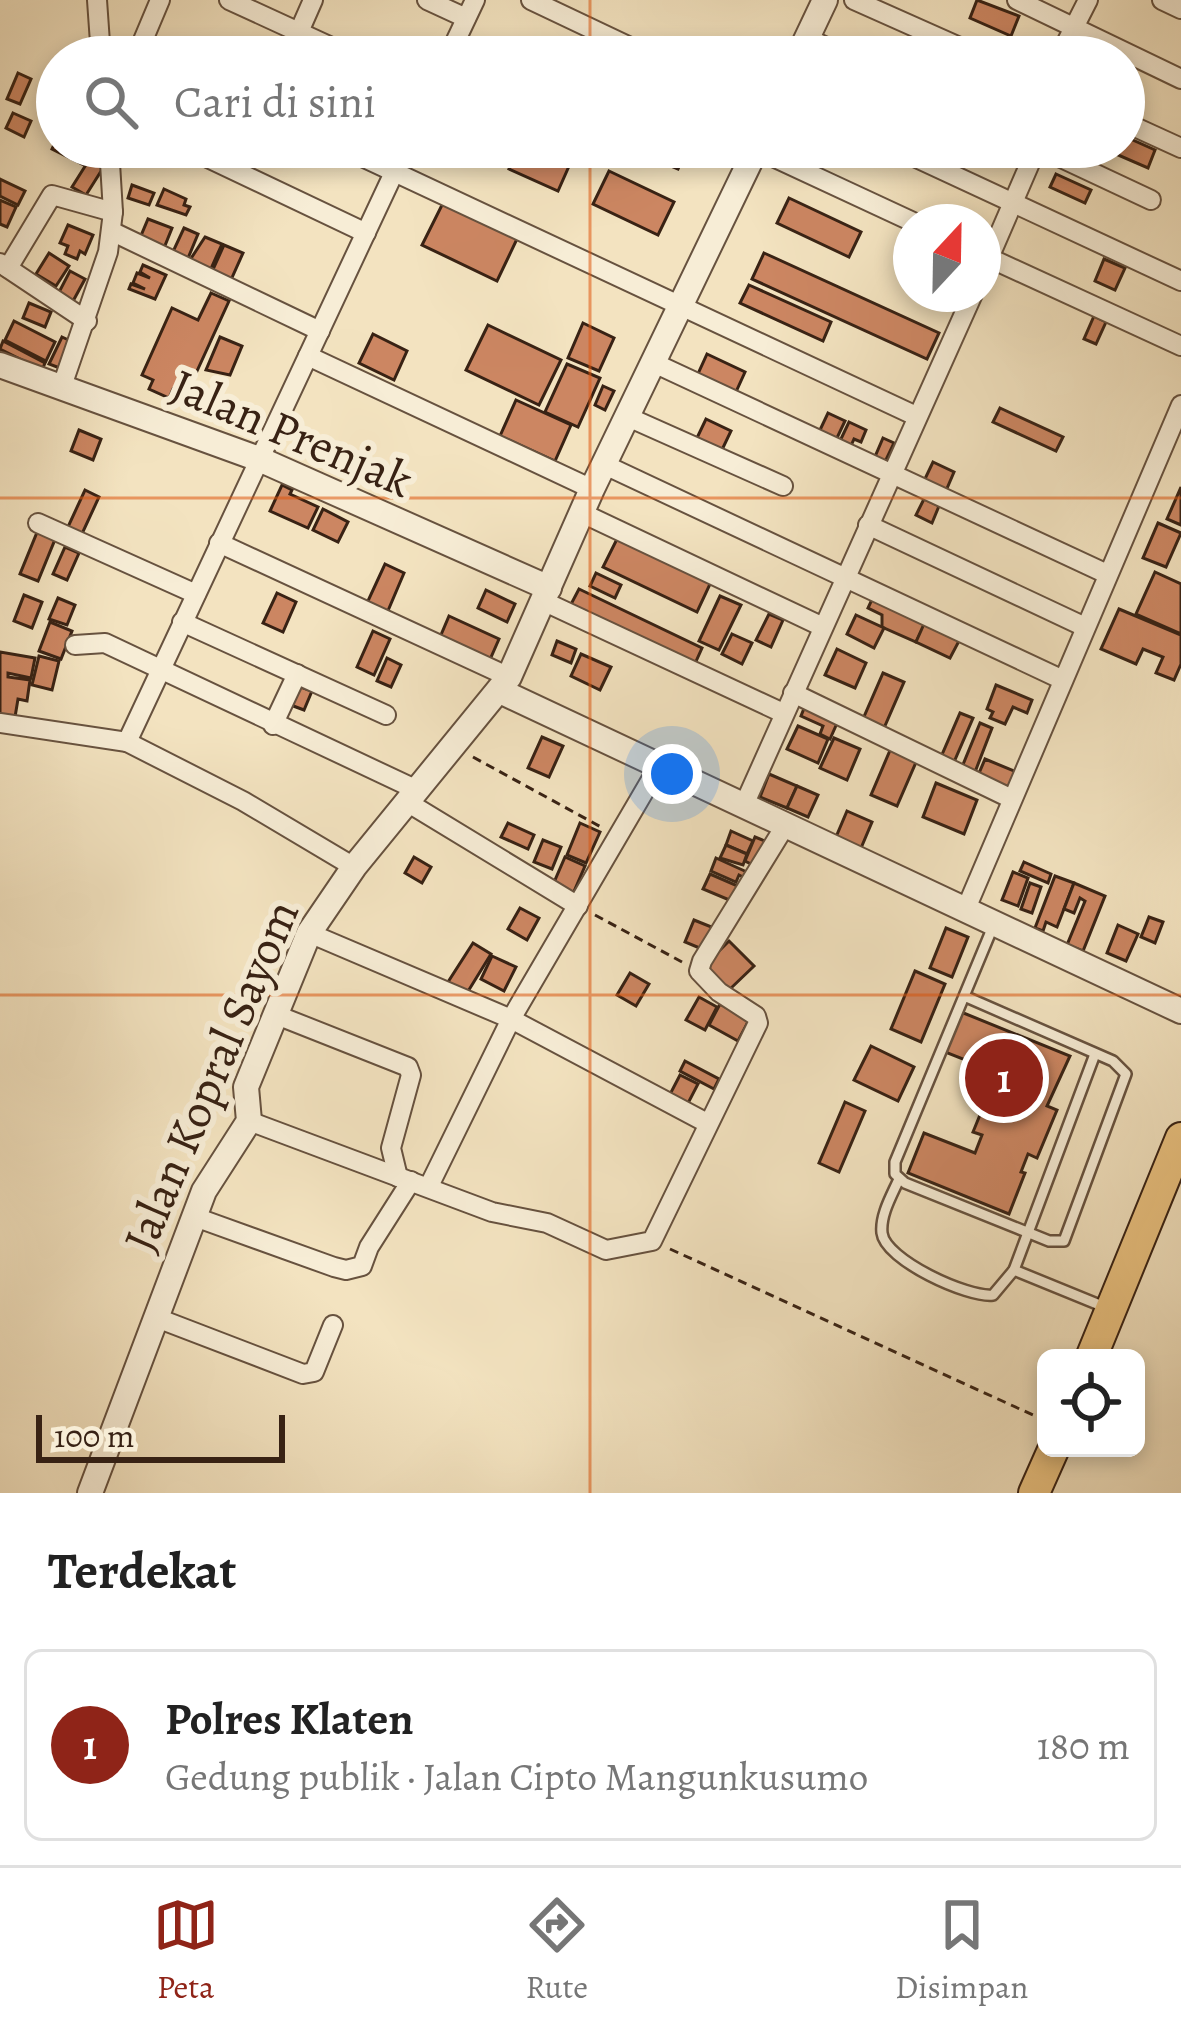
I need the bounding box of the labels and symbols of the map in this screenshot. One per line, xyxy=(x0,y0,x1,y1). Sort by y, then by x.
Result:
north arrow xyxy=(893,204,1001,312)
street label: Jalan Prenjak xyxy=(161,353,423,514)
your location xyxy=(642,744,702,804)
street label: Jalan Kopral Sayom xyxy=(107,890,315,1262)
pin: 1 xyxy=(965,1033,1043,1123)
scale bar xyxy=(36,1409,285,1462)

